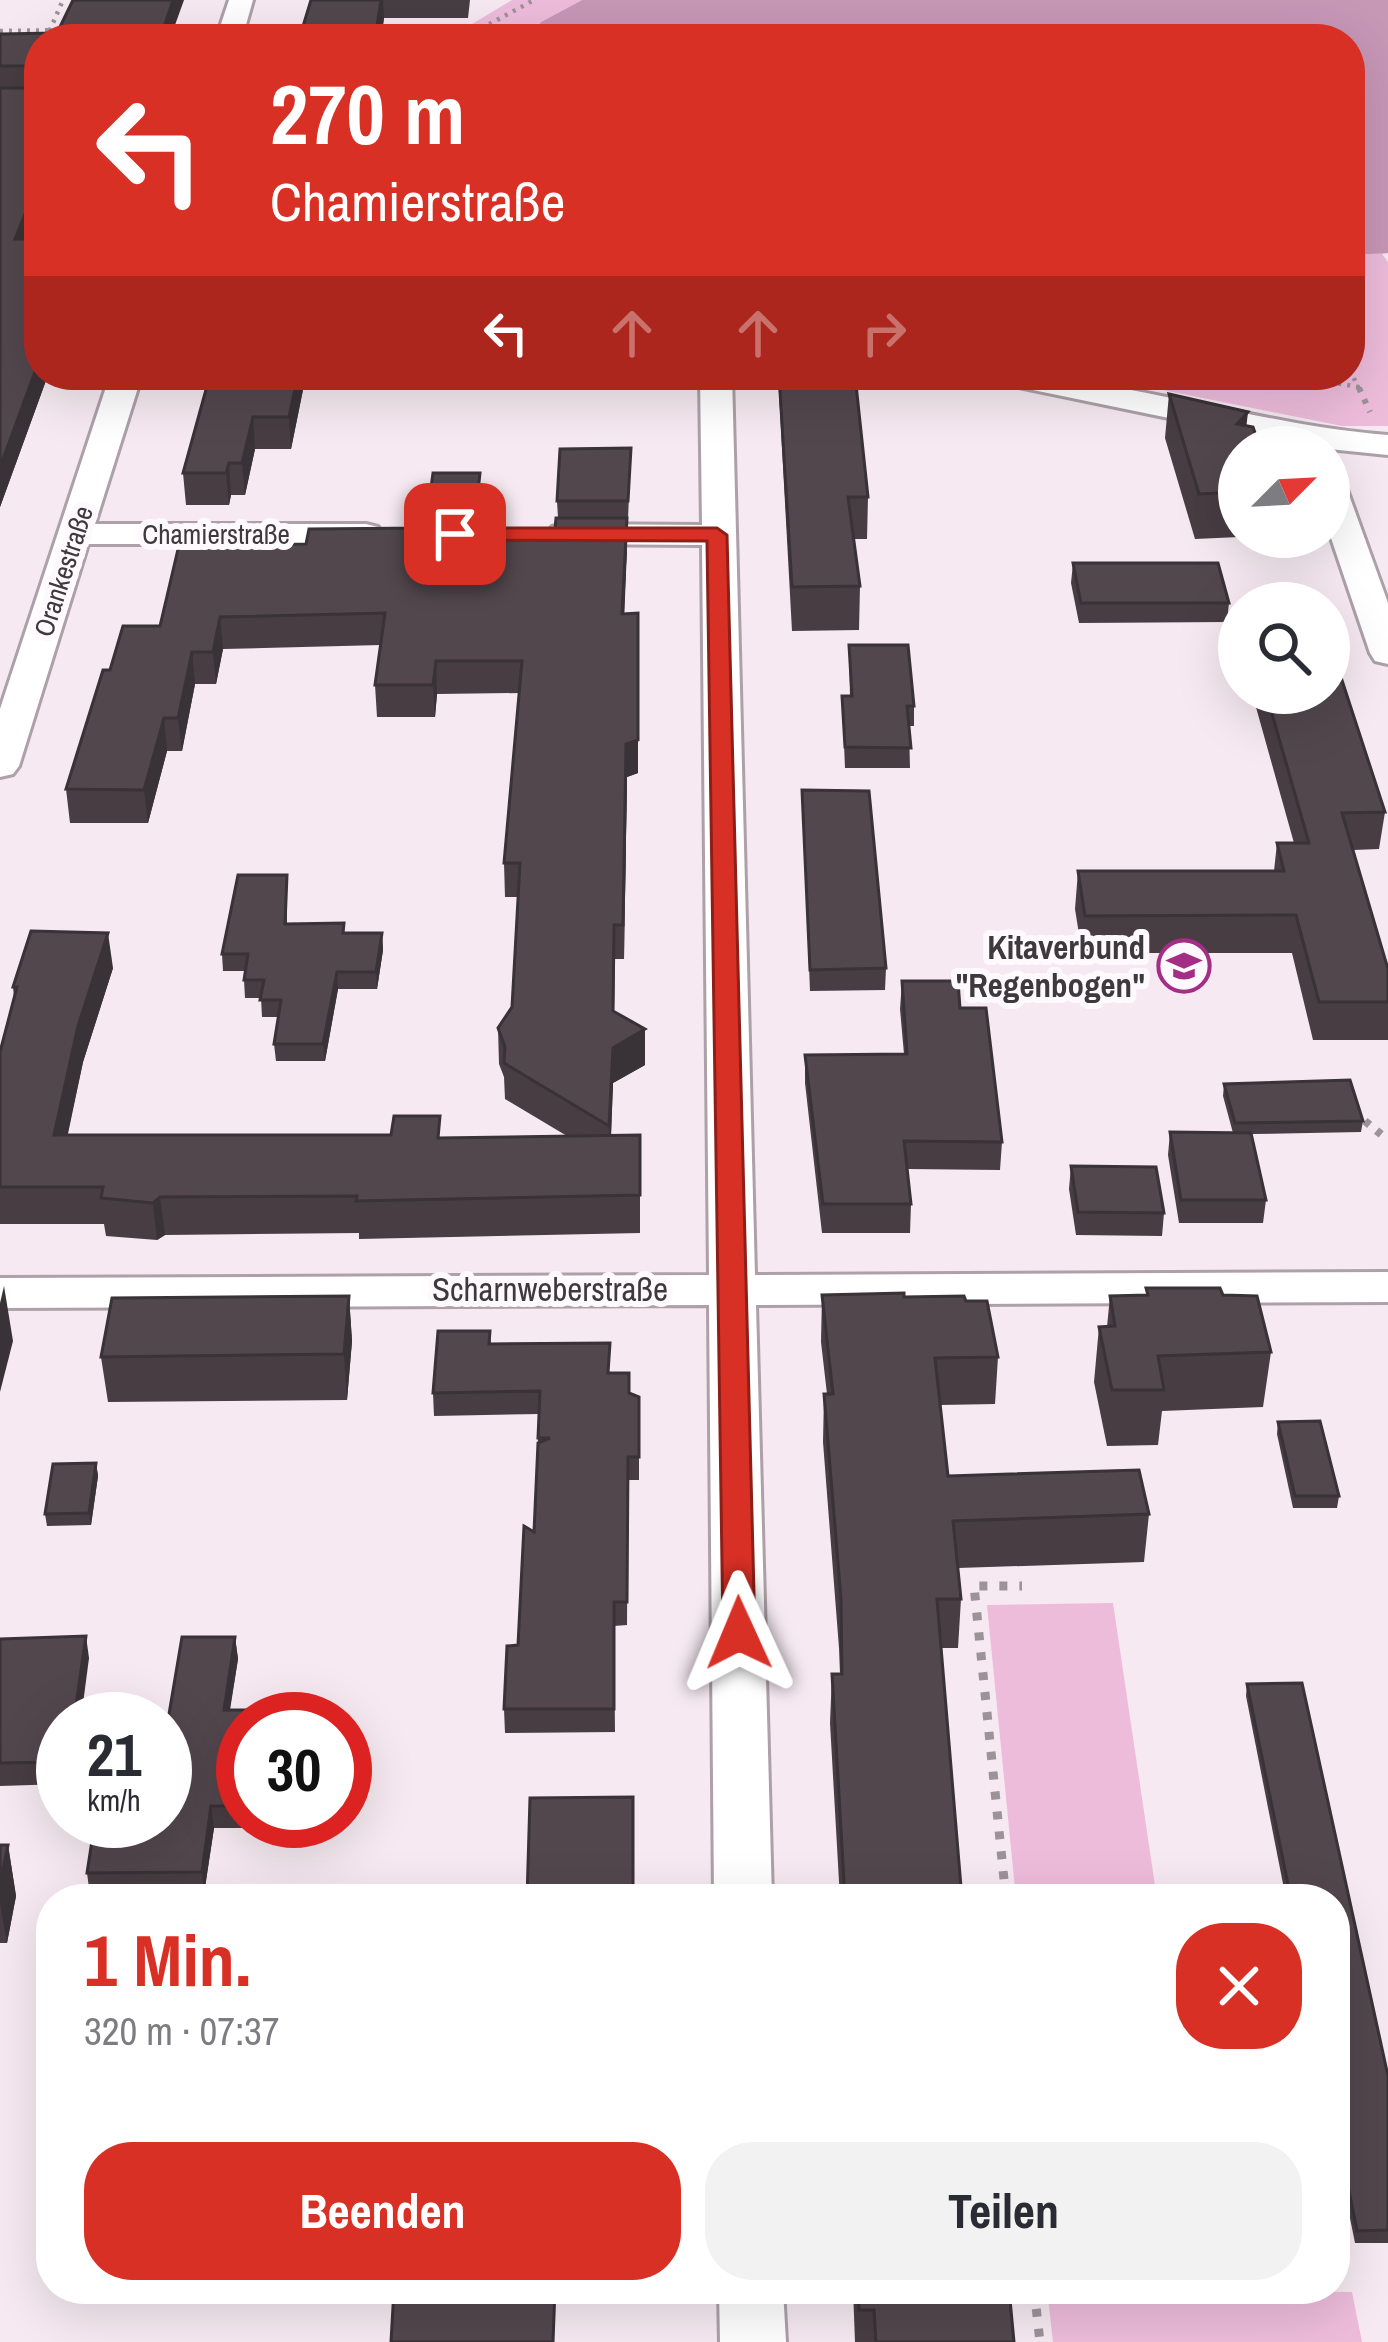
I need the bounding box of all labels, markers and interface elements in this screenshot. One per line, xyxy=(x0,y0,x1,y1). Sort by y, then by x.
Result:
text: 270 m xyxy=(270,57,465,170)
icon: left xyxy=(72,72,228,228)
text: Chamierstraße xyxy=(270,165,565,238)
icon: left xyxy=(473,300,539,366)
icon: ahead xyxy=(599,300,665,366)
icon: ahead xyxy=(725,300,791,366)
icon: right xyxy=(851,300,917,366)
north arrow xyxy=(1218,426,1350,558)
map controls xyxy=(1218,426,1350,714)
pin xyxy=(404,483,506,585)
street label: Orankestraße xyxy=(25,501,101,641)
icon: arrive xyxy=(422,501,488,567)
street label: Chamierstraße xyxy=(142,516,290,552)
button: search xyxy=(1218,582,1350,714)
place label: Kitaverbund "Regenbogen" xyxy=(955,925,1145,1007)
school or university icon: Kitaverbund "Regenbogen" xyxy=(1156,938,1212,994)
street label: Scharnweberstraße xyxy=(432,1267,668,1311)
position arrow xyxy=(676,1570,802,1696)
speed limit sign: 30 xyxy=(216,1692,372,1848)
text: 21 xyxy=(87,1714,141,1795)
text: km/h xyxy=(87,1780,141,1820)
text: 1 Min. xyxy=(84,1911,251,2008)
button: close xyxy=(1176,1923,1302,2049)
text: 320 m · 07:37 xyxy=(84,2005,280,2057)
button: Beenden xyxy=(84,2142,681,2280)
button: Teilen xyxy=(705,2142,1302,2280)

